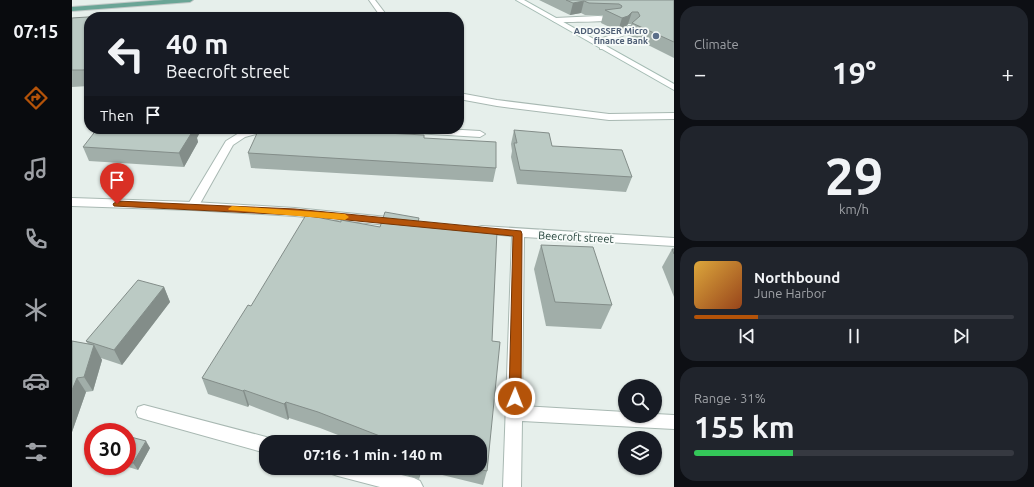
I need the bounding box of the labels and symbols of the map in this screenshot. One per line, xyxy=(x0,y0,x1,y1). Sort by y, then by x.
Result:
place label: ADDOSSER Micro finance Bank xyxy=(574,26,648,46)
marker: ADDOSSER Micro finance Bank xyxy=(651,31,661,41)
pin xyxy=(100,163,134,204)
street label: Beecroft street xyxy=(538,229,615,245)
position arrow xyxy=(494,377,536,419)
speed limit sign: 30 xyxy=(84,423,136,475)

